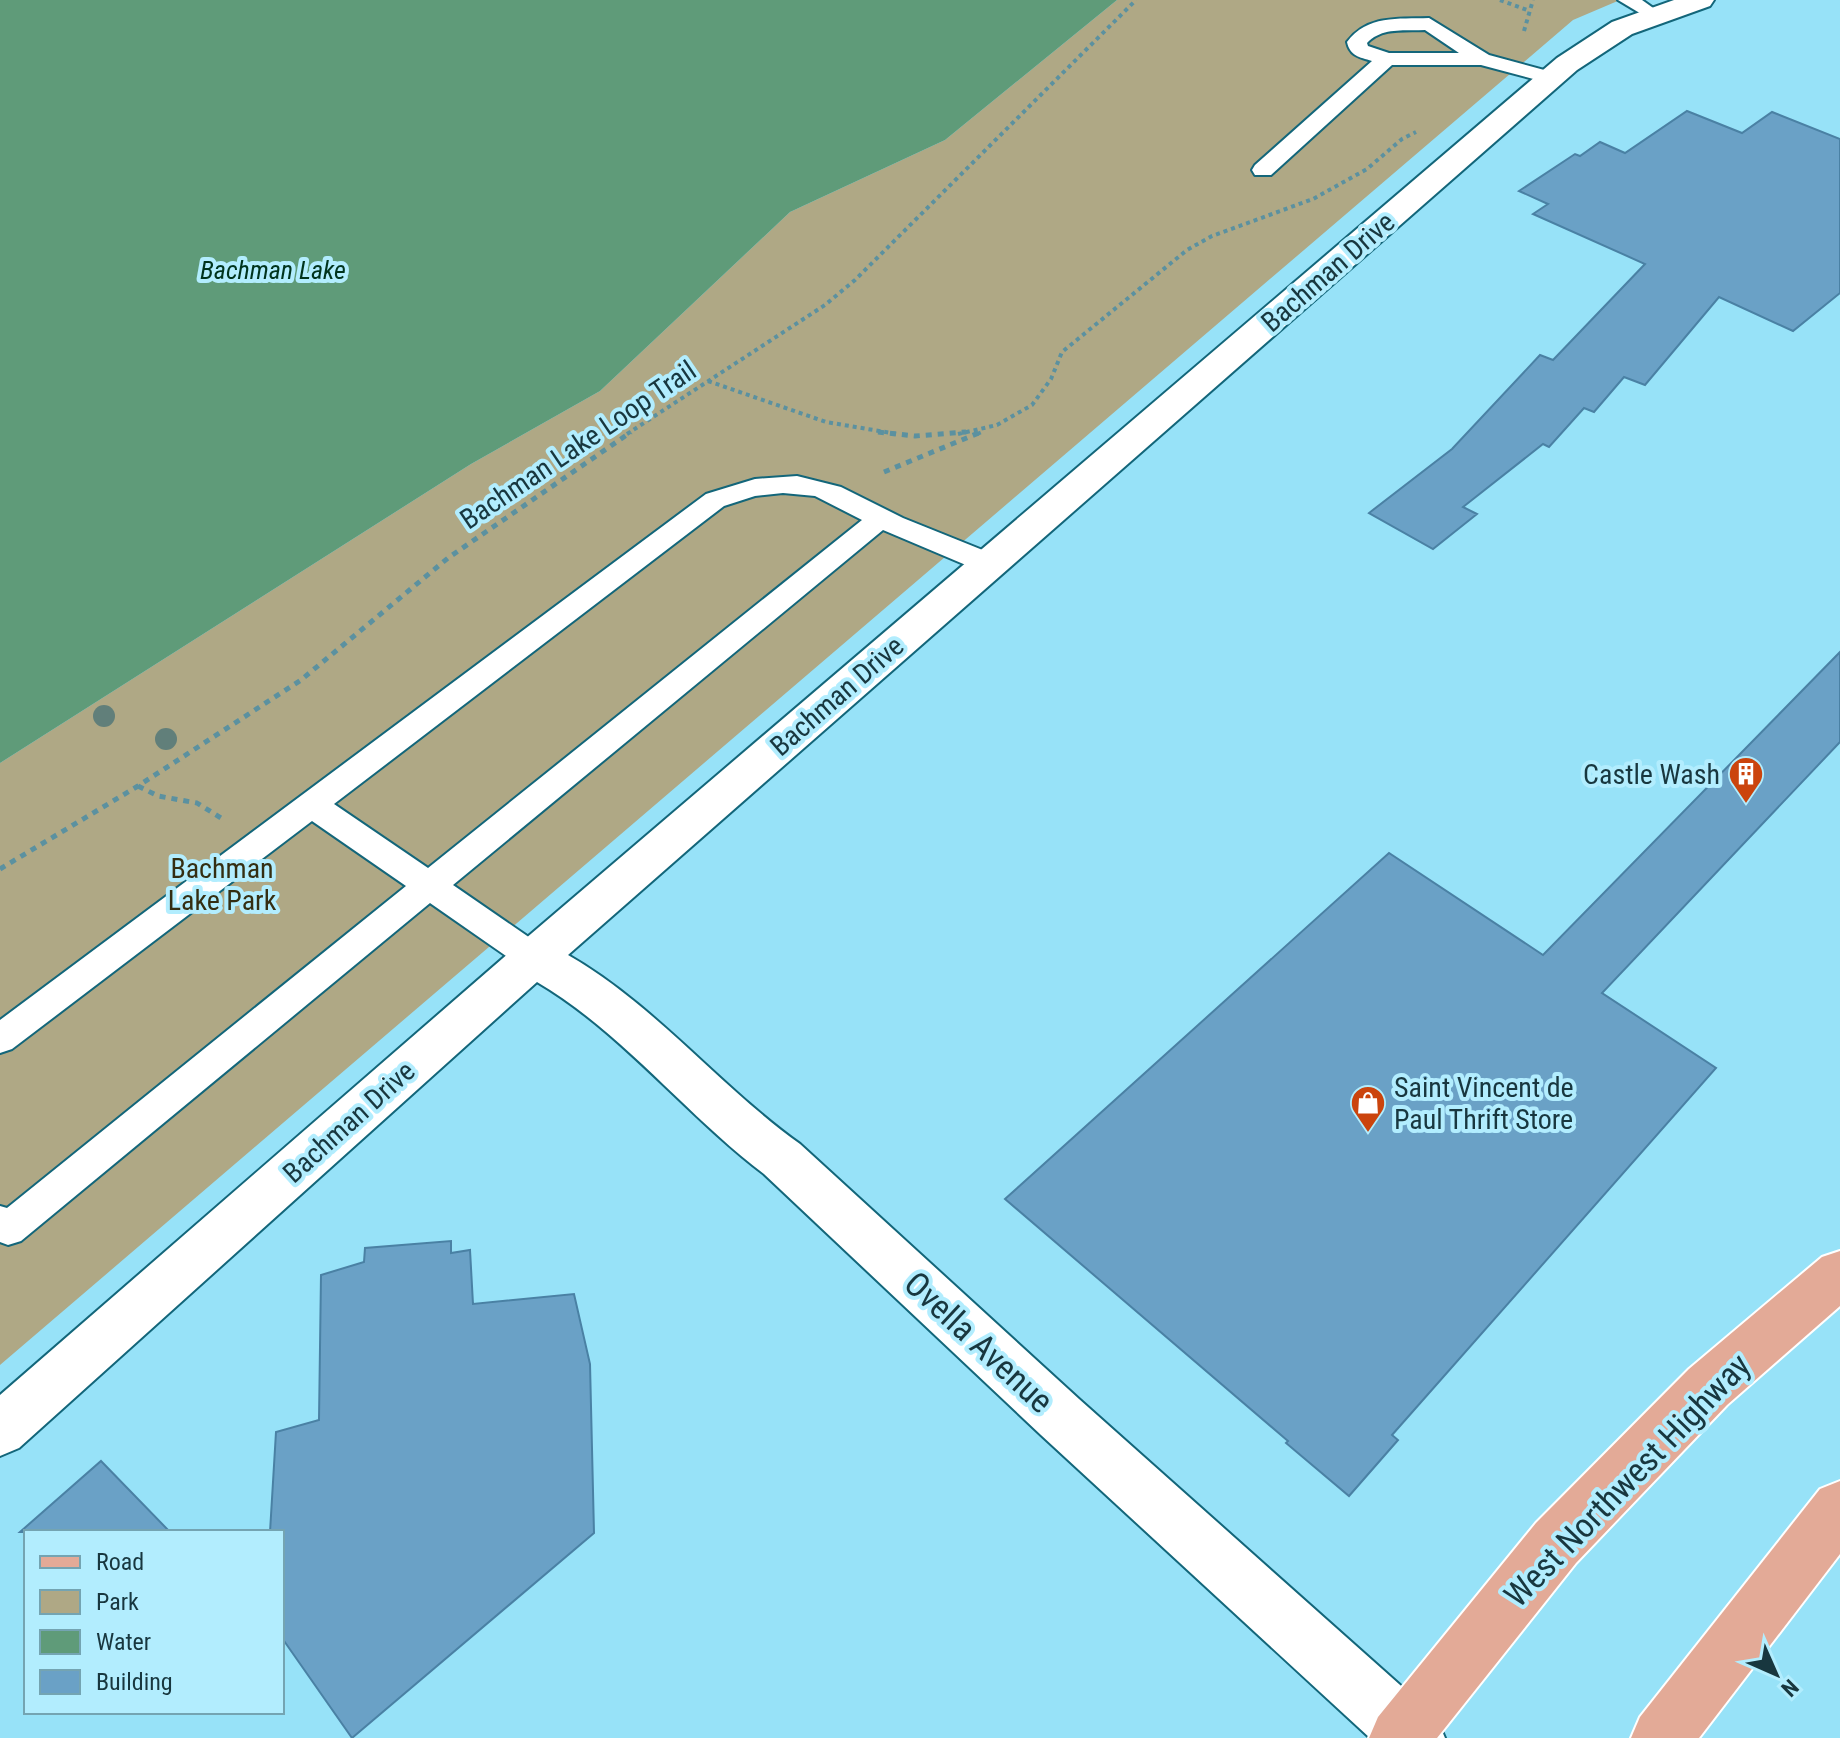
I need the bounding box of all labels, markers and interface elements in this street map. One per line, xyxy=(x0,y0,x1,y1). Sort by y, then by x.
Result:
street label: Bachman Drive xyxy=(1255,205,1401,339)
water label: Bachman Lake xyxy=(200,255,346,285)
street label: Bachman Lake Loop Trail xyxy=(454,354,702,536)
street label: Bachman Drive xyxy=(764,629,910,763)
building icon: Castle Wash xyxy=(1727,755,1765,805)
place label: Castle Wash xyxy=(1583,758,1720,791)
park label: Bachman Lake Park xyxy=(168,852,277,917)
street label: Bachman Drive xyxy=(276,1054,422,1190)
place label: Saint Vincent de Paul Thrift Store xyxy=(1394,1071,1574,1136)
shop icon: Saint Vincent de Paul Thrift Store xyxy=(1349,1084,1387,1134)
street label: Ovella Avenue xyxy=(897,1263,1061,1421)
street label: West Northwest Highway xyxy=(1496,1345,1758,1615)
legend xyxy=(24,1530,284,1714)
text: Road xyxy=(96,1548,144,1576)
text: Park xyxy=(96,1588,139,1616)
text: Water xyxy=(96,1628,151,1656)
north arrow xyxy=(1736,1634,1816,1714)
text: Building xyxy=(96,1668,173,1696)
text: N xyxy=(1776,1674,1803,1701)

